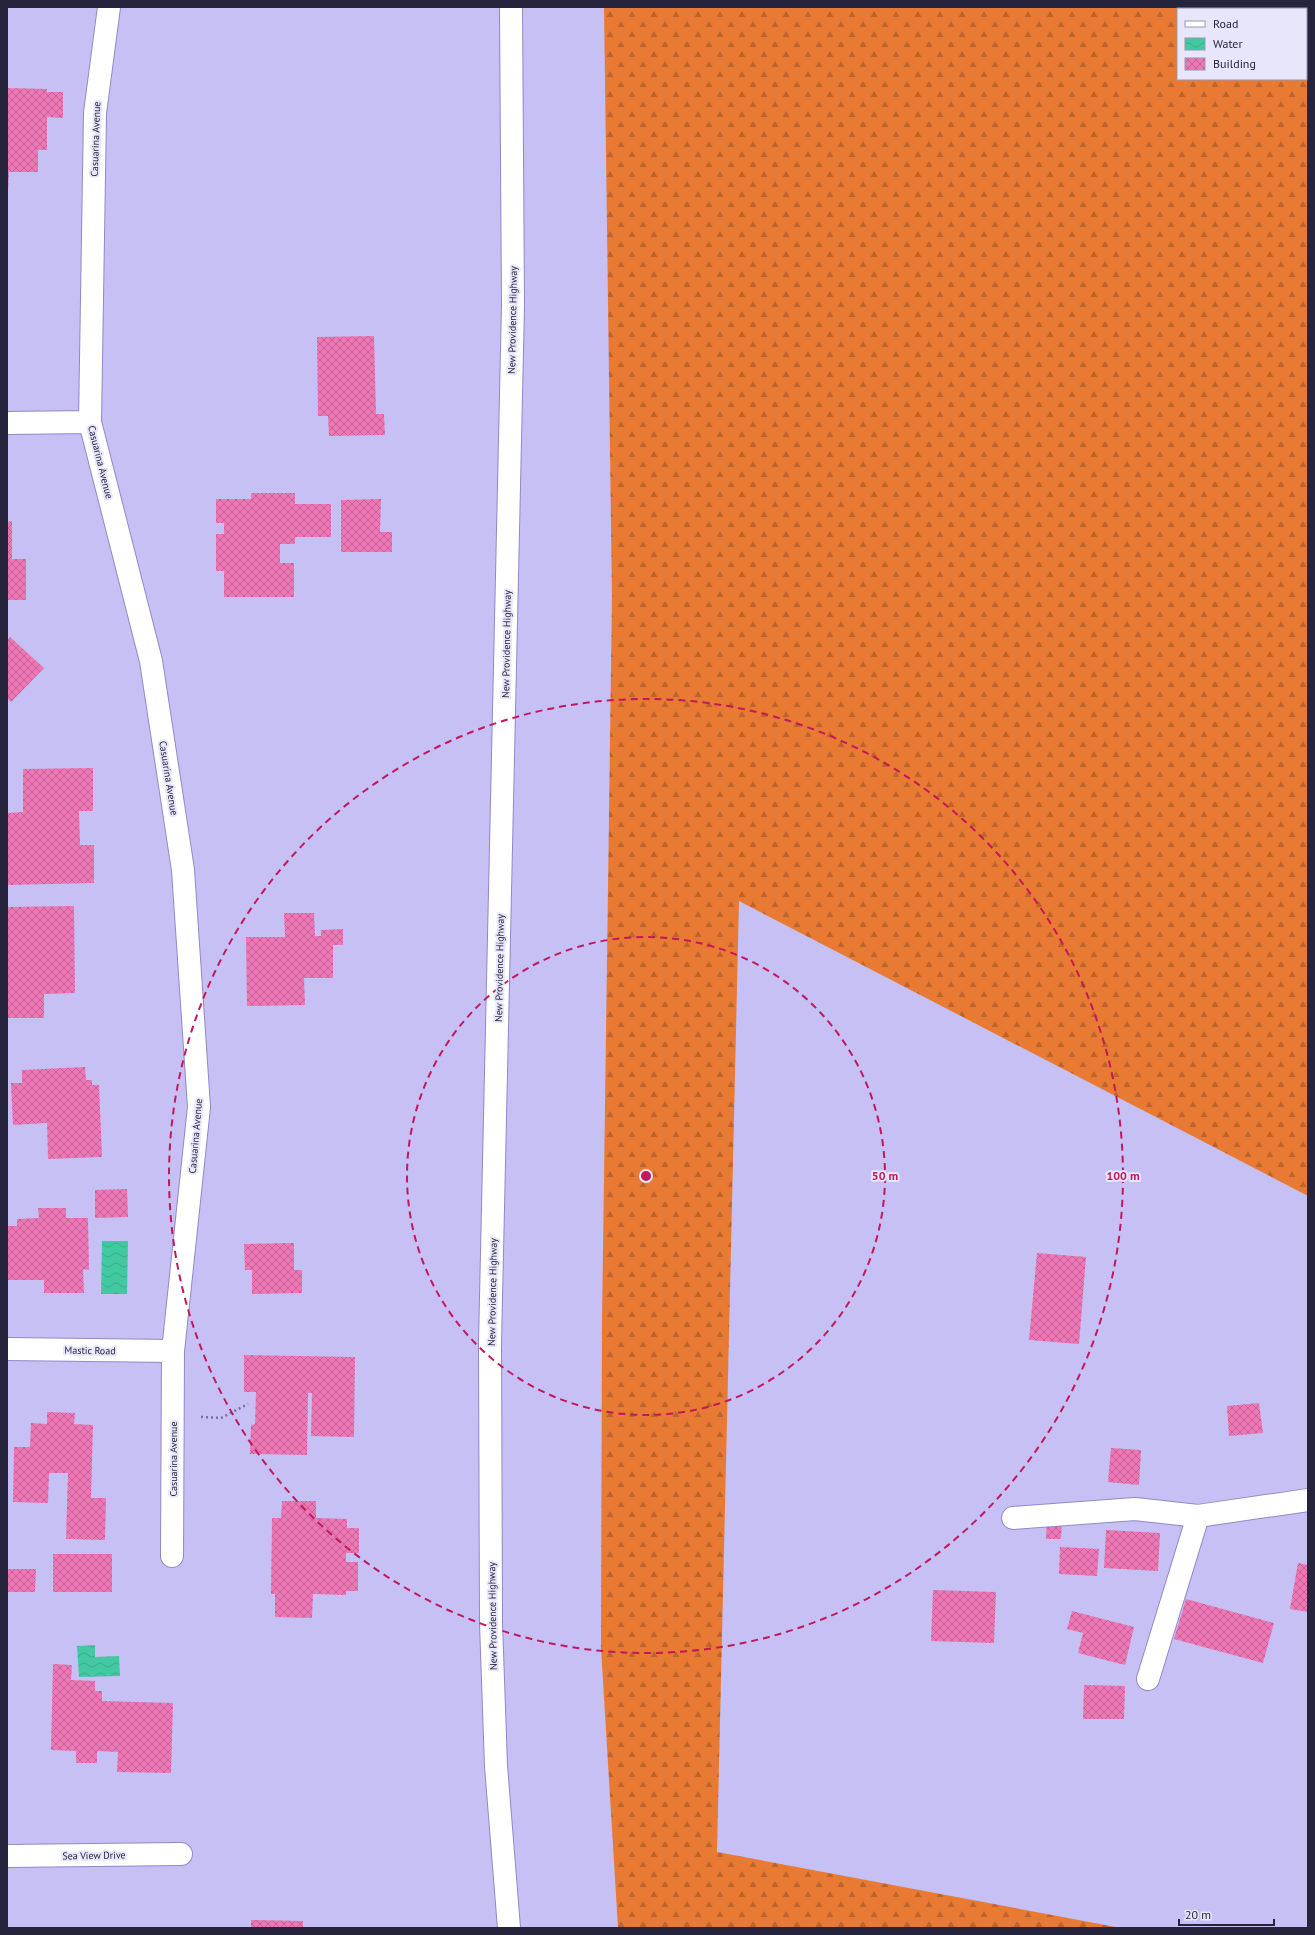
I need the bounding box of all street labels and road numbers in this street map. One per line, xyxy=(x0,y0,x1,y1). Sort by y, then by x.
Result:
street label: Casuarina Avenue xyxy=(88,101,103,177)
street label: New Providence Highway xyxy=(505,266,520,374)
street label: Casuarina Avenue xyxy=(85,424,116,500)
street label: New Providence Highway xyxy=(499,590,514,698)
street label: Casuarina Avenue xyxy=(156,740,181,816)
street label: New Providence Highway xyxy=(492,914,507,1022)
street label: Casuarina Avenue xyxy=(186,1098,205,1174)
street label: New Providence Highway xyxy=(485,1238,500,1346)
street label: Mastic Road xyxy=(64,1344,116,1357)
street label: Casuarina Avenue xyxy=(167,1421,180,1497)
street label: New Providence Highway xyxy=(485,1562,500,1670)
street label: Sea View Drive xyxy=(62,1848,126,1863)

